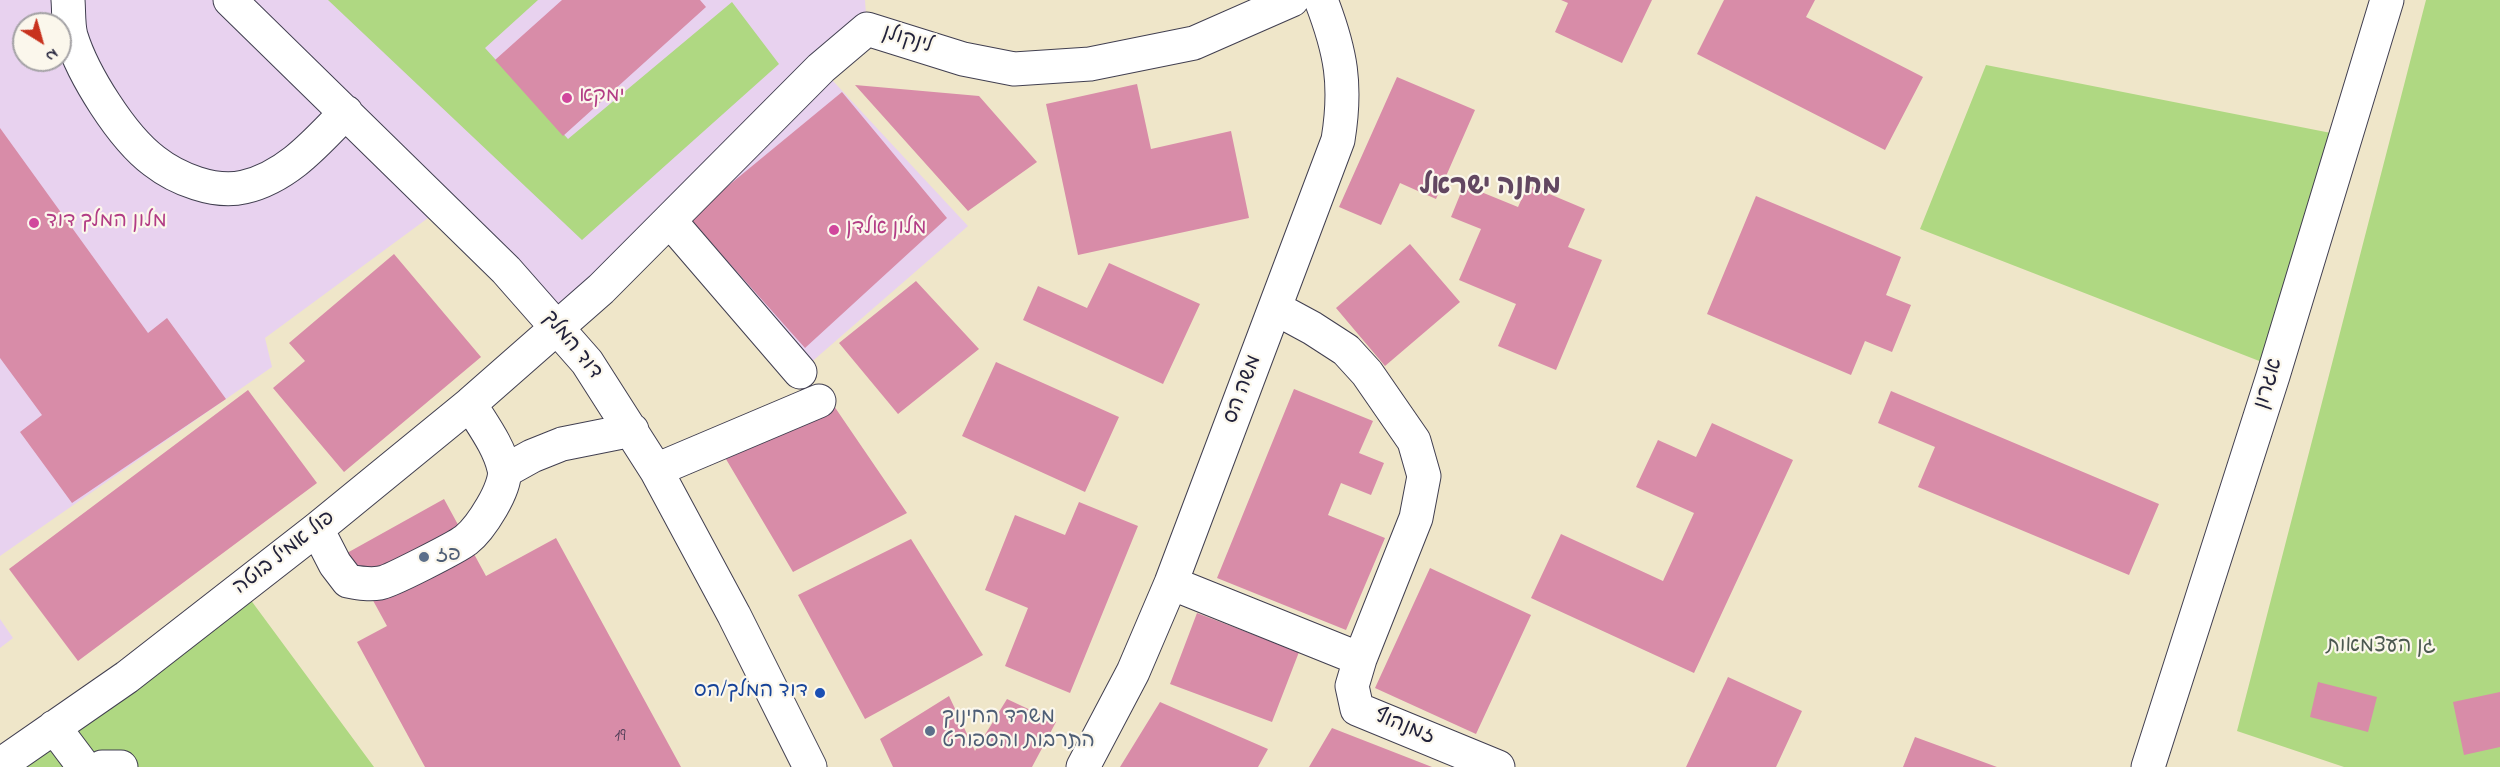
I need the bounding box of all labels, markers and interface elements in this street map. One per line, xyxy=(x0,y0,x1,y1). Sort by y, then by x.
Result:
north arrow xyxy=(12,12,72,72)
street label: לינקולן xyxy=(879,21,935,61)
text: N xyxy=(40,42,63,68)
place label: ימקא xyxy=(579,85,625,111)
marker: ימקא xyxy=(560,91,574,105)
district label: מחנה ישראל xyxy=(1419,173,1561,205)
place label: מלון המלך דוד xyxy=(46,210,167,236)
marker: מלון המלך דוד xyxy=(27,216,41,230)
place label: מלון אלדן xyxy=(846,217,927,243)
marker: מלון אלדן xyxy=(827,223,841,237)
street label: דוד המלך xyxy=(536,307,606,385)
street label: משה הס xyxy=(1219,352,1269,428)
street label: אגרון xyxy=(2250,356,2290,412)
street label: פול אמיל בוטה xyxy=(229,506,341,602)
place label: פז xyxy=(436,544,461,570)
marker: פז xyxy=(417,550,431,564)
park label: גן העצמאות xyxy=(2326,635,2436,661)
place label: דוד המלך/הס xyxy=(694,680,808,706)
marker: דוד המלך/הס xyxy=(813,686,827,700)
street label: זמנהוף xyxy=(1370,705,1438,751)
place label: משרד החינוך התרבות והספורט xyxy=(942,706,1095,756)
marker: משרד החינוך התרבות והספורט xyxy=(923,724,937,738)
house number: 19 xyxy=(614,726,626,748)

